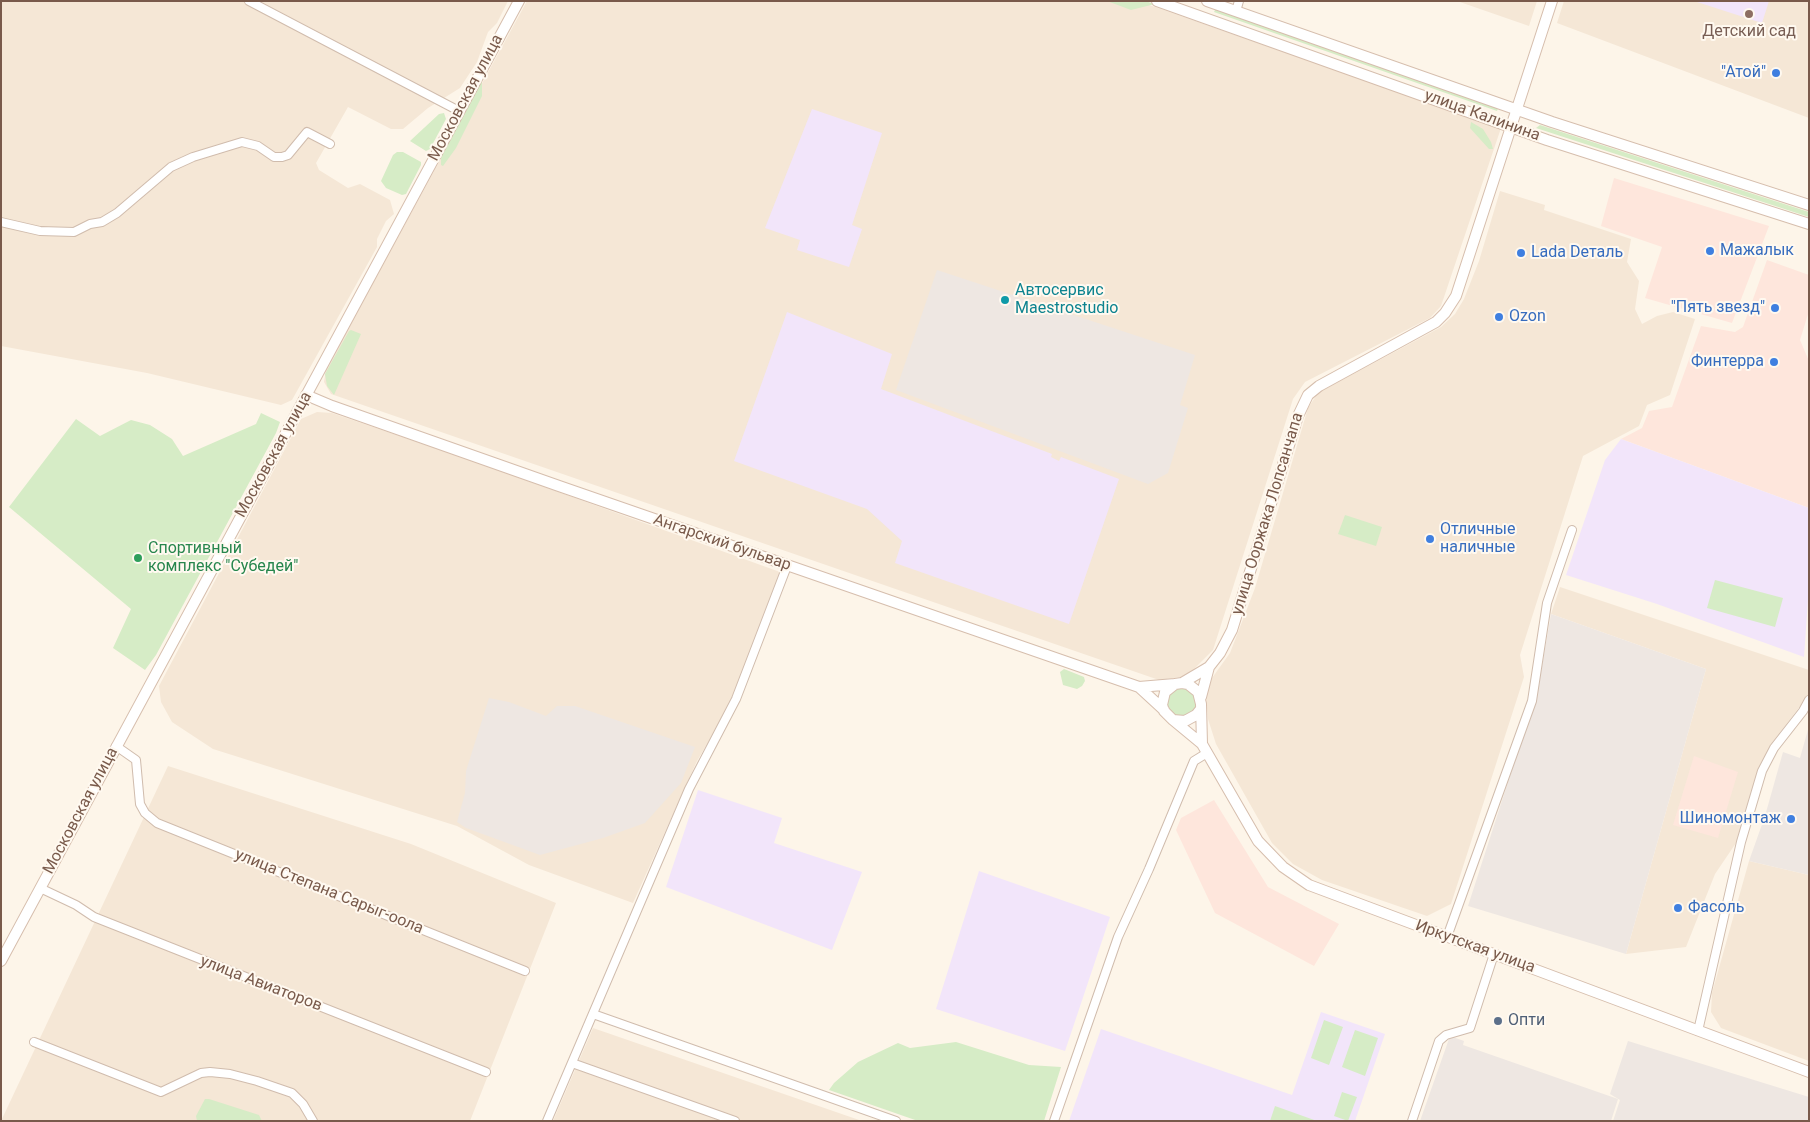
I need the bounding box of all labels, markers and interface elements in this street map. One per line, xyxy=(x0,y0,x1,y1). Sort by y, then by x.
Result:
marker: Детский сад xyxy=(1743,8,1755,20)
place label: Детский сад xyxy=(1702,22,1796,42)
street label: Московская улица xyxy=(425,31,507,165)
place label: "Атой" xyxy=(1721,63,1766,83)
marker: "Атой" xyxy=(1770,67,1782,79)
street label: улица Калинина xyxy=(1422,86,1542,146)
place label: Мажалык xyxy=(1720,241,1794,261)
place label: Lada Dеталь xyxy=(1531,243,1623,263)
marker: Мажалык xyxy=(1704,245,1716,257)
marker: Lada Dеталь xyxy=(1515,247,1527,259)
place label: Автосервис Maestrostudio xyxy=(1015,281,1118,319)
marker: Автосервис Maestrostudio xyxy=(999,294,1011,306)
place label: "Пять звезд" xyxy=(1671,298,1765,318)
marker: "Пять звезд" xyxy=(1769,302,1781,314)
place label: Ozon xyxy=(1509,307,1546,327)
marker: Ozon xyxy=(1493,311,1505,323)
place label: Финтерра xyxy=(1691,352,1764,372)
marker: Финтерра xyxy=(1768,356,1780,368)
street label: Московская улица xyxy=(232,389,316,521)
street label: улица Ооржака Лопсанчапа xyxy=(1228,411,1308,617)
street label: Ангарский бульвар xyxy=(651,510,793,576)
place label: Отличные наличные xyxy=(1440,520,1515,558)
marker: Отличные наличные xyxy=(1424,533,1436,545)
place label: Спортивный комплекс "Субедей" xyxy=(148,539,298,577)
marker: Спортивный комплекс "Субедей" xyxy=(132,552,144,564)
street label: Московская улица xyxy=(40,744,122,878)
place label: Шиномонтаж xyxy=(1680,809,1781,829)
marker: Шиномонтаж xyxy=(1785,813,1797,825)
street label: улица Степана Сарыг-оола xyxy=(232,845,426,939)
place label: Фасоль xyxy=(1688,898,1744,918)
marker: Фасоль xyxy=(1672,902,1684,914)
street label: Иркутская улица xyxy=(1412,916,1538,978)
street label: улица Авиаторов xyxy=(197,952,325,1016)
place label: Опти xyxy=(1508,1011,1545,1031)
marker: Опти xyxy=(1492,1015,1504,1027)

